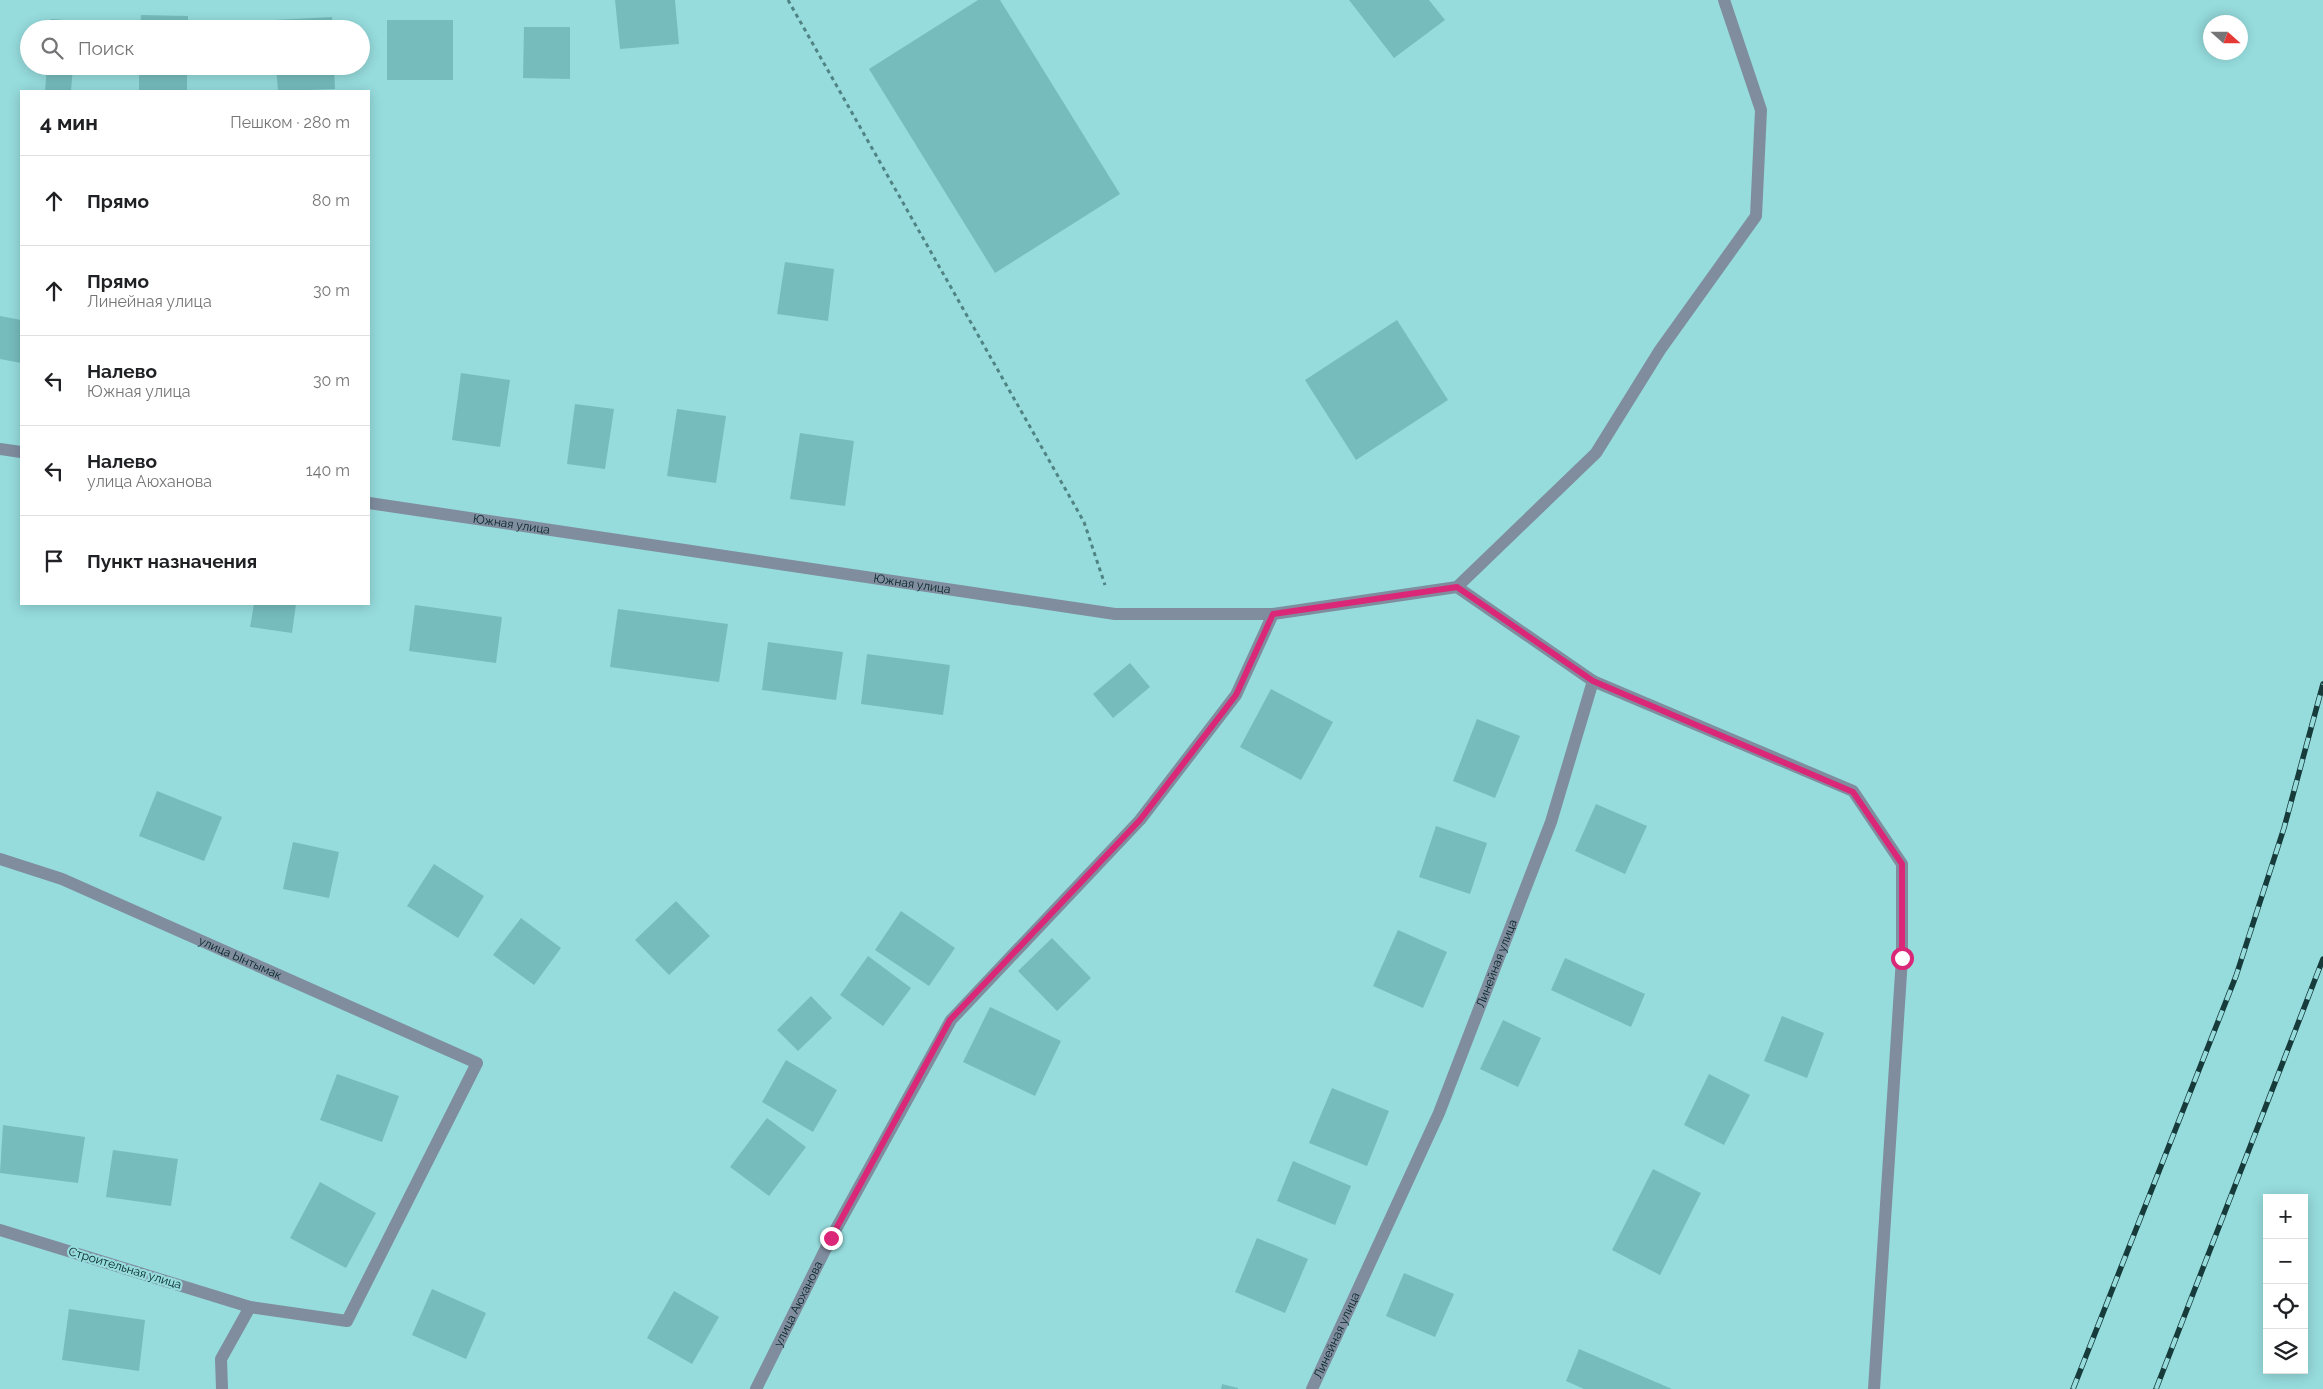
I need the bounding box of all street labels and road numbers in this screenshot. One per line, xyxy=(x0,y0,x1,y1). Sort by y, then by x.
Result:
street label: Южная улица xyxy=(472,512,551,537)
street label: Южная улица xyxy=(873,571,951,596)
street label: Линейная улица xyxy=(1473,917,1520,1010)
street label: улица Ынтымак xyxy=(196,933,284,982)
street label: Строительная улица xyxy=(67,1244,183,1292)
street label: улица Аюханова xyxy=(771,1259,825,1349)
street label: Линейная улица xyxy=(1311,1290,1363,1381)

